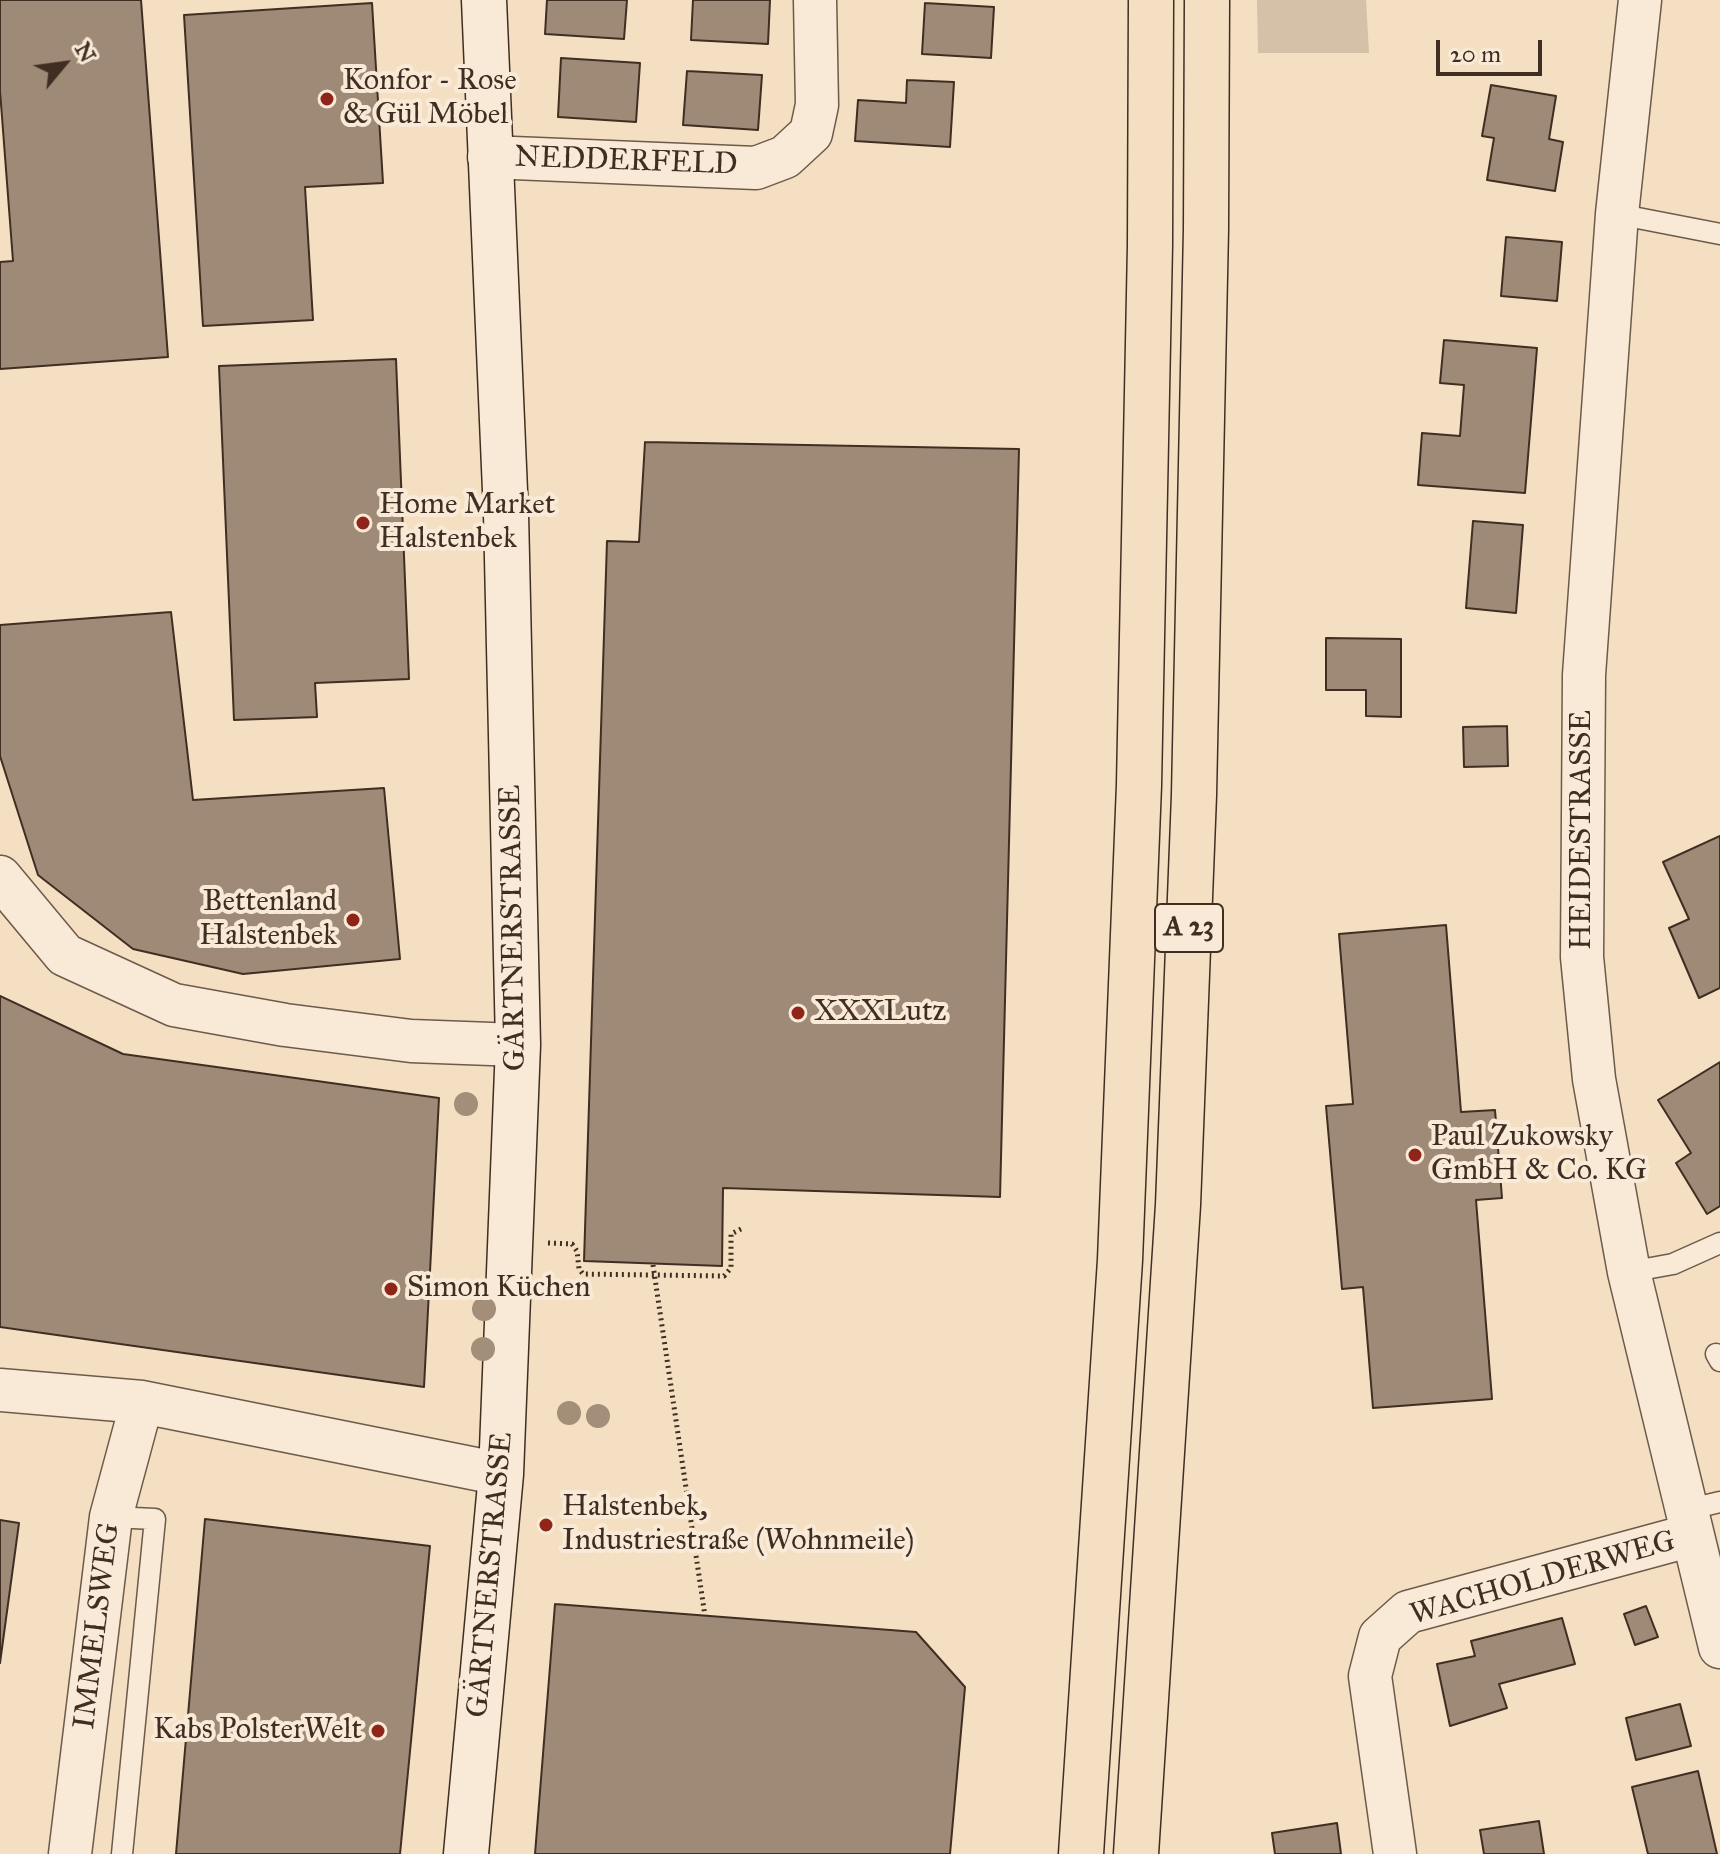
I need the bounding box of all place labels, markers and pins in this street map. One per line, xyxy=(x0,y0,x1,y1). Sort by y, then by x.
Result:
place label: Konfor - Rose & Gül Möbel xyxy=(343,64,517,134)
marker: Konfor - Rose & Gül Möbel xyxy=(318,90,336,108)
place label: Home Market Halstenbek xyxy=(379,488,555,558)
marker: Home Market Halstenbek xyxy=(354,514,372,532)
place label: Bettenland Halstenbek xyxy=(199,885,337,956)
marker: Bettenland Halstenbek xyxy=(344,911,362,929)
place label: XXXLutz xyxy=(814,995,946,1031)
marker: XXXLutz xyxy=(789,1004,807,1022)
place label: Paul Zukowsky GmbH & Co. KG xyxy=(1431,1120,1647,1190)
marker: Paul Zukowsky GmbH & Co. KG xyxy=(1406,1146,1424,1164)
place label: Simon Küchen xyxy=(407,1271,590,1307)
marker: Simon Küchen xyxy=(382,1280,400,1298)
place label: Halstenbek, Industriestraße (Wohnmeile) xyxy=(562,1490,914,1560)
marker: Halstenbek, Industriestraße (Wohnmeile) xyxy=(537,1516,555,1534)
place label: Kabs PolsterWelt xyxy=(153,1713,362,1749)
marker: Kabs PolsterWelt xyxy=(369,1722,387,1740)

